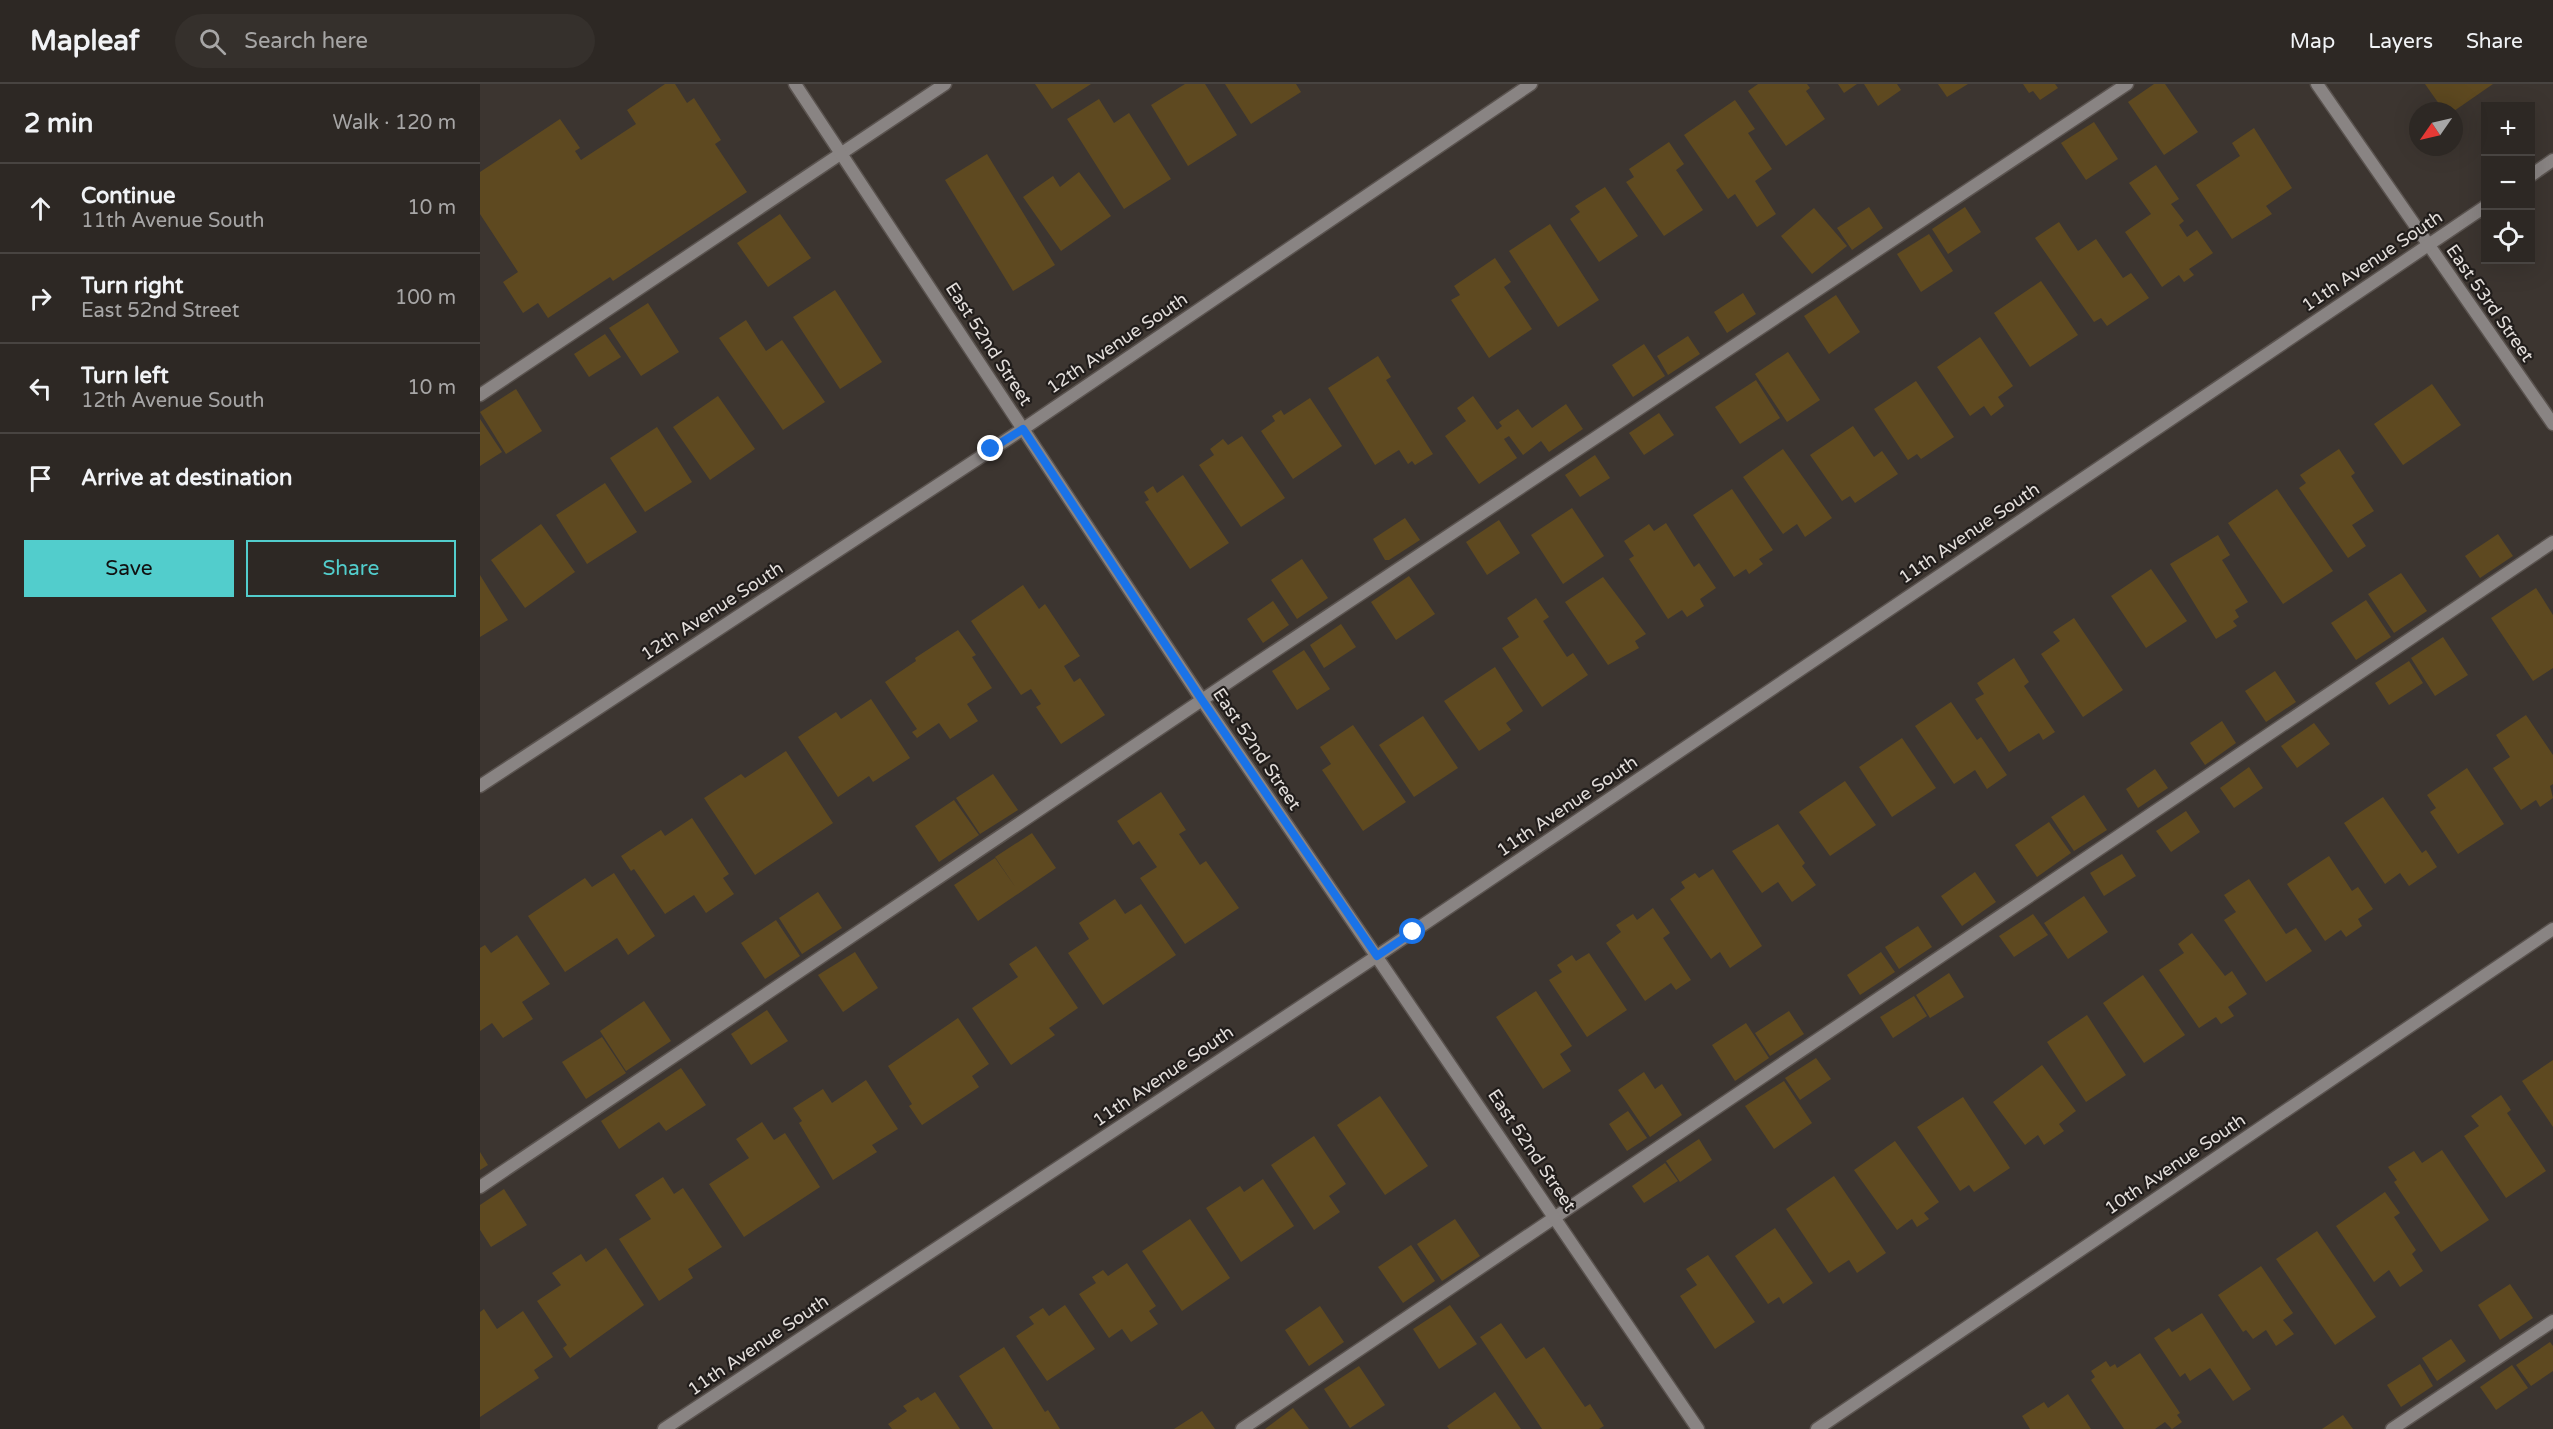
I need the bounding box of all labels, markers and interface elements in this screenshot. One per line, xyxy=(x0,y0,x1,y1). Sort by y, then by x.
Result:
search box xyxy=(175,14,595,68)
text: Mapleaf xyxy=(30,24,139,58)
icon: search xyxy=(196,25,229,58)
text: Search here xyxy=(244,28,368,54)
text: Map xyxy=(2290,29,2335,54)
text: Layers xyxy=(2368,29,2433,54)
text: Share xyxy=(2466,29,2523,54)
north arrow xyxy=(2409,102,2463,156)
map controls xyxy=(2481,102,2535,264)
button: + xyxy=(2481,102,2535,156)
text: 2 min xyxy=(24,108,93,139)
text: Walk · 120 m xyxy=(333,111,456,135)
button: − xyxy=(2481,156,2535,210)
text: Continue xyxy=(81,183,176,209)
icon: ahead xyxy=(24,192,57,225)
text: 10 m xyxy=(407,196,456,220)
street label: 11th Avenue South xyxy=(2297,206,2447,316)
text: 11th Avenue South xyxy=(81,209,264,233)
button: locate xyxy=(2481,210,2535,264)
street label: East 53rd Street xyxy=(2441,240,2539,366)
text: Turn right xyxy=(81,273,183,299)
street label: East 52nd Street xyxy=(941,278,1037,410)
icon: right xyxy=(24,282,57,315)
text: 100 m xyxy=(395,286,456,310)
street label: 12th Avenue South xyxy=(1042,288,1192,398)
text: East 52nd Street xyxy=(81,299,240,323)
text: Turn left xyxy=(81,363,169,389)
icon: left xyxy=(24,372,57,405)
text: 10 m xyxy=(407,376,456,400)
text: 12th Avenue South xyxy=(81,389,264,413)
route end xyxy=(977,435,1003,461)
icon: arrive xyxy=(24,462,57,495)
text: Arrive at destination xyxy=(81,465,292,491)
street label: 11th Avenue South xyxy=(1894,478,2044,588)
button: Save xyxy=(24,540,234,597)
button: Share xyxy=(246,540,456,597)
street label: 12th Avenue South xyxy=(637,557,787,665)
street label: East 52nd Street xyxy=(1208,684,1306,814)
street label: 11th Avenue South xyxy=(1492,751,1642,861)
route start xyxy=(1399,918,1425,944)
street label: 11th Avenue South xyxy=(1088,1021,1238,1131)
street label: East 52nd Street xyxy=(1483,1085,1581,1215)
street label: 10th Avenue South xyxy=(2100,1109,2250,1219)
street label: 11th Avenue South xyxy=(683,1290,833,1400)

